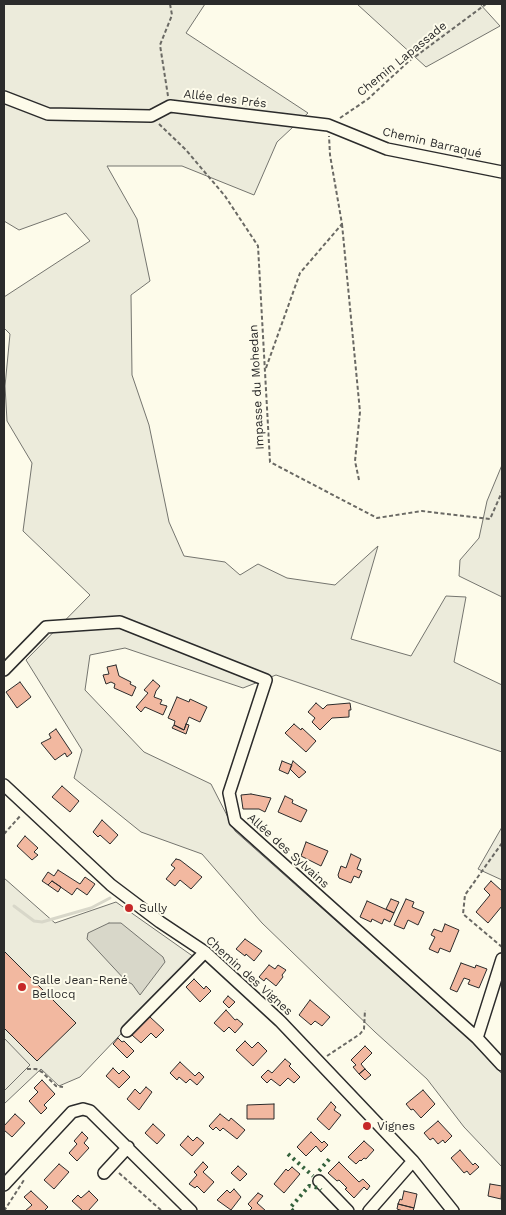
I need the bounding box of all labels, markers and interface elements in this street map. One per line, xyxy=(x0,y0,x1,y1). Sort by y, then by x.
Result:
street label: Chemin Lapassade xyxy=(354,19,450,99)
street label: Allée des Prés xyxy=(183,87,267,111)
street label: Chemin Barraqué xyxy=(381,125,483,161)
street label: Impasse du Mohedan xyxy=(247,324,267,450)
street label: Allée des Sylvains xyxy=(244,811,332,891)
place label: Sully xyxy=(139,901,167,915)
marker: Sully xyxy=(123,902,135,914)
street label: Chemin des Vignes xyxy=(203,933,295,1019)
place label: Salle Jean-René Bellocq xyxy=(32,973,128,1001)
marker: Salle Jean-René Bellocq xyxy=(16,981,28,993)
place label: Vignes xyxy=(377,1119,415,1133)
marker: Vignes xyxy=(361,1120,373,1132)

